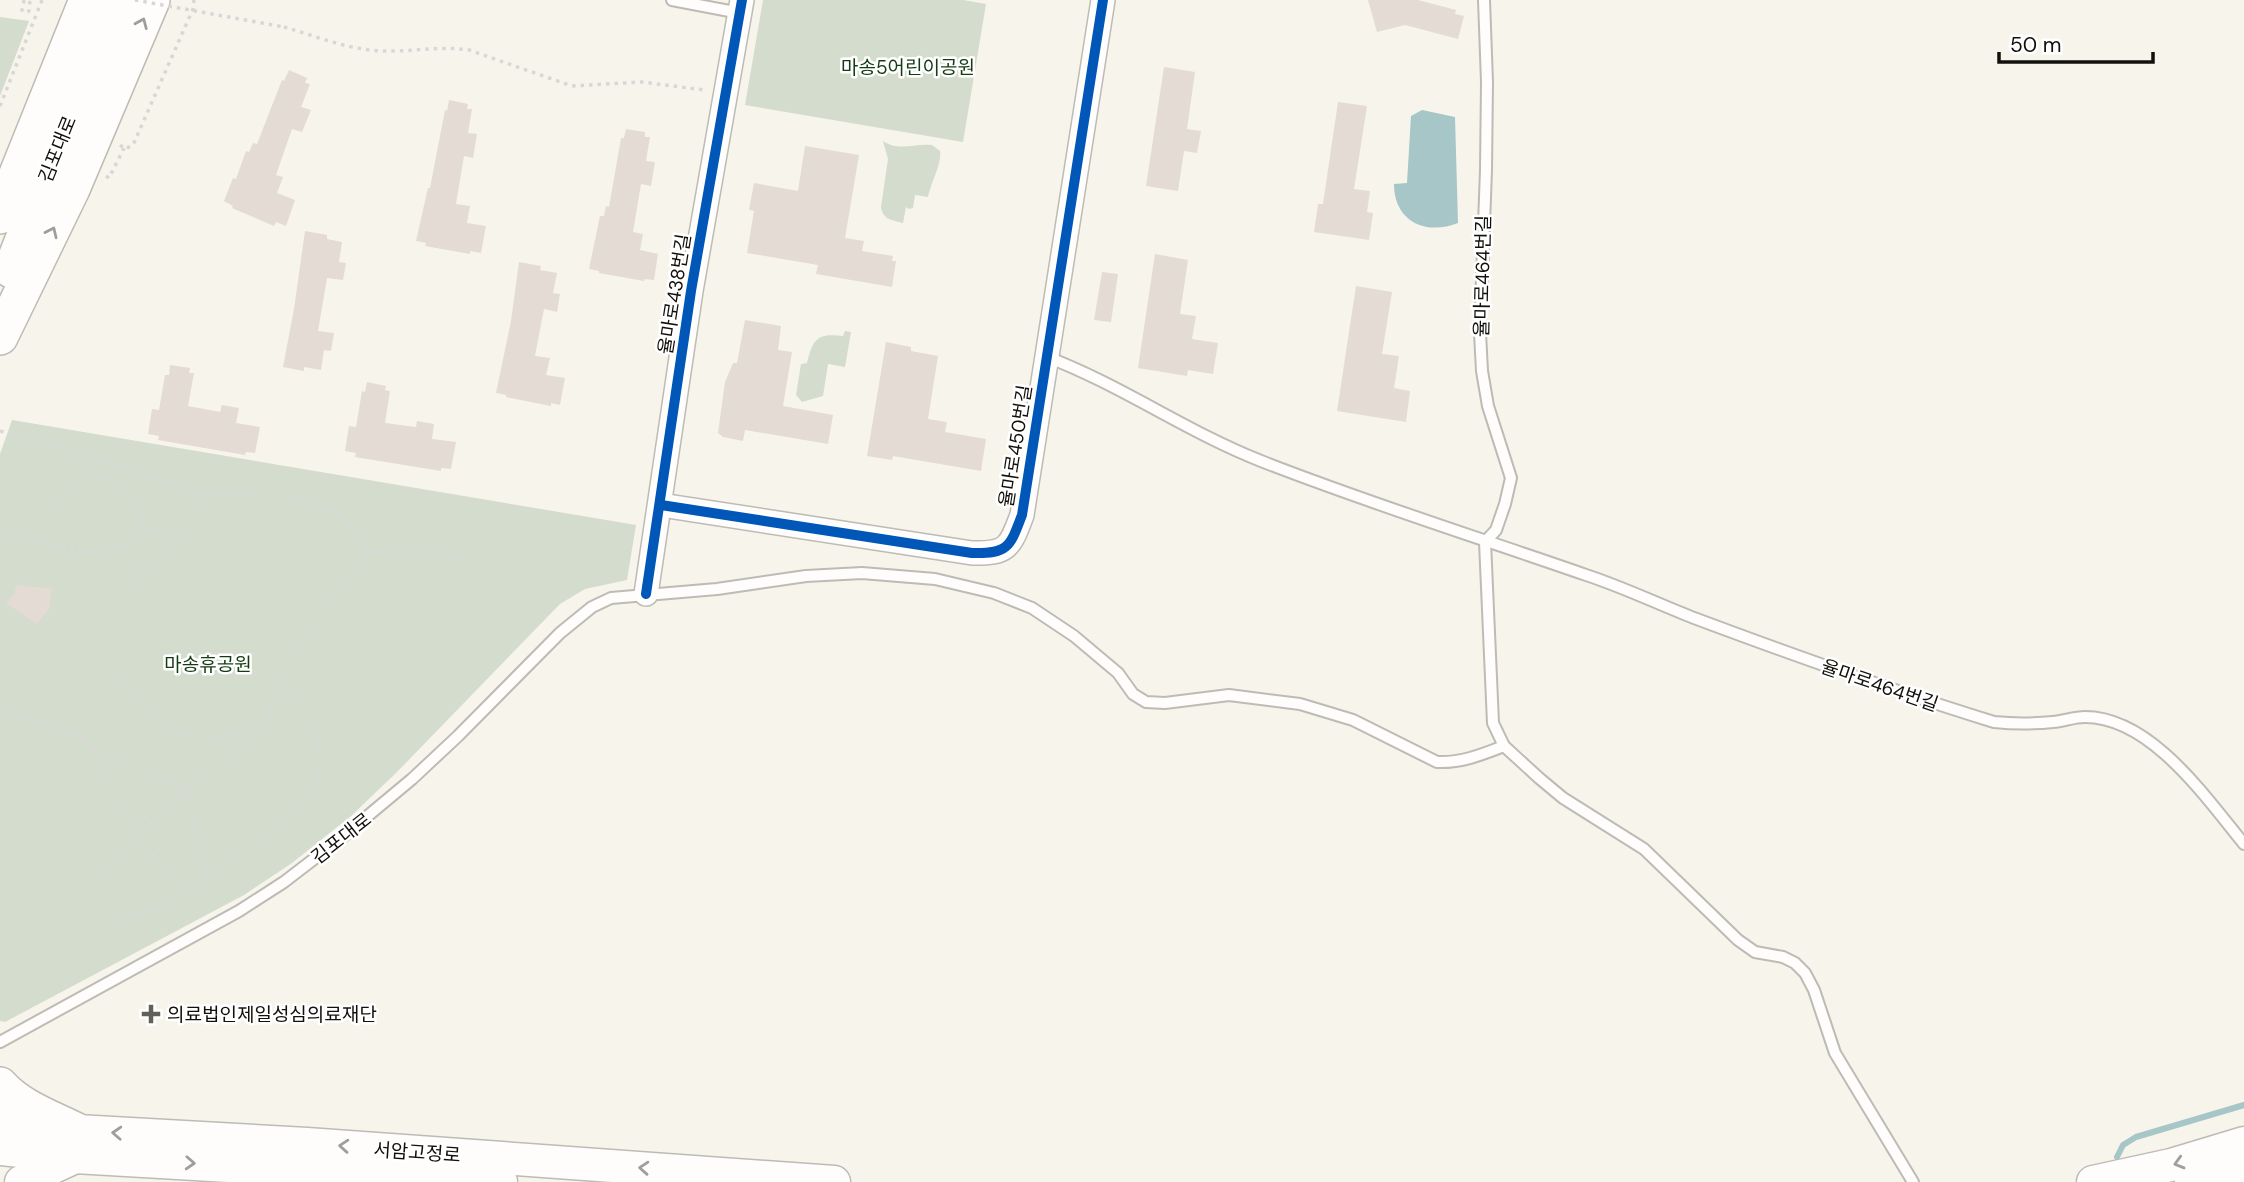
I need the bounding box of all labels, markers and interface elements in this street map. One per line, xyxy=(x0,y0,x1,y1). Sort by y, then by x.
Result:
one-way arrow xyxy=(134,18,148,31)
scale bar xyxy=(1999,21,2153,65)
text: 50 m xyxy=(2010,31,2061,59)
park label: 마송5어린이공원 xyxy=(841,55,975,80)
street label: 김포대로 xyxy=(33,112,82,186)
street label: 율마로464번길 xyxy=(1469,215,1496,337)
one-way arrow xyxy=(43,227,57,239)
street label: 율마로438번길 xyxy=(653,232,696,356)
street label: 율마로450번길 xyxy=(993,383,1038,509)
park label: 마송휴공원 xyxy=(164,652,252,677)
street label: 율마로464번길 xyxy=(1818,654,1942,717)
street label: 김포대로 xyxy=(306,807,377,870)
place label: 의료법인제일성심의료재단 xyxy=(167,1002,377,1027)
marker: 의료법인제일성심의료재단 xyxy=(141,1004,161,1024)
one-way arrow xyxy=(111,1125,122,1140)
street label: 서암고정로 xyxy=(372,1137,461,1168)
one-way arrow xyxy=(338,1139,349,1154)
one-way arrow xyxy=(2173,1154,2185,1169)
one-way arrow xyxy=(185,1156,196,1171)
one-way arrow xyxy=(638,1161,649,1176)

